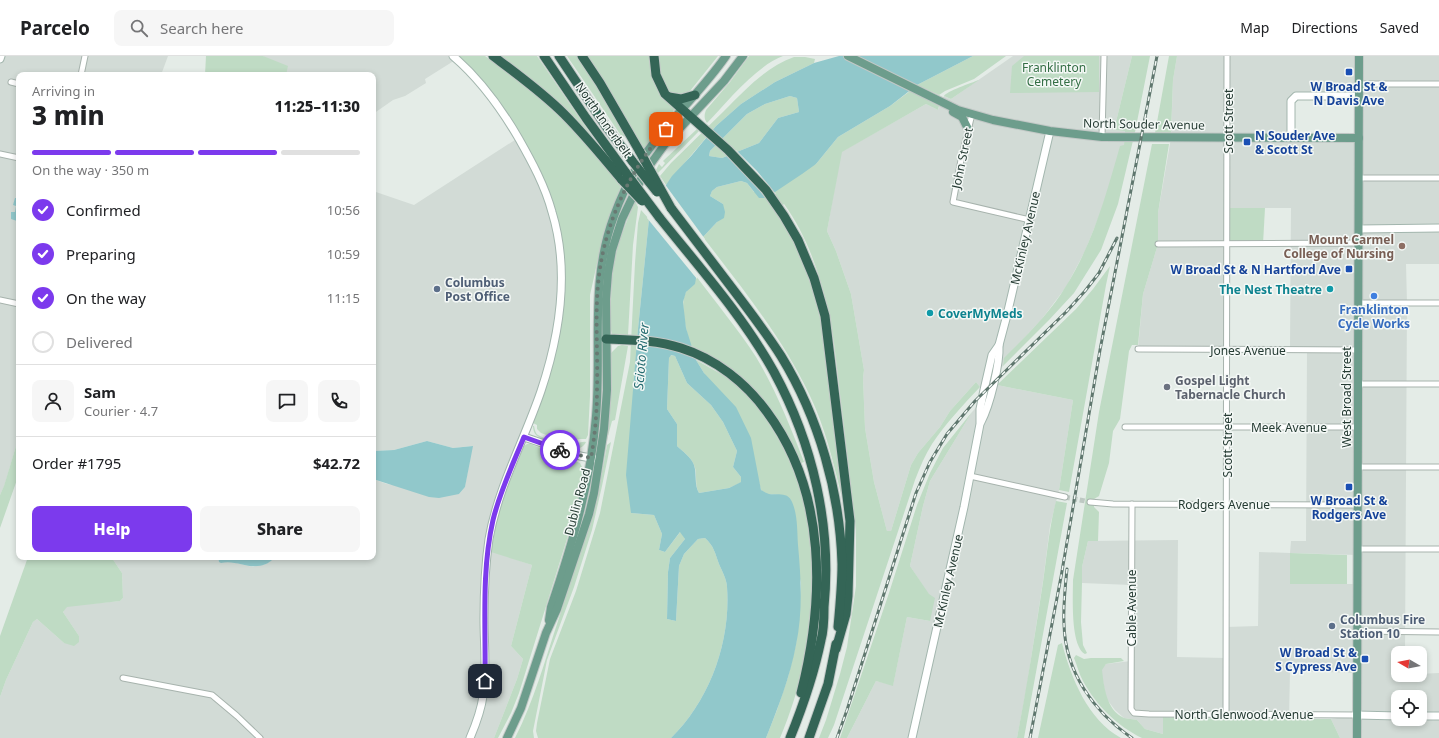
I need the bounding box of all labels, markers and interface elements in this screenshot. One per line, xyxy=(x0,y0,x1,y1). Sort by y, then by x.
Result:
search box xyxy=(114,10,394,46)
text: Parcelo xyxy=(20,15,90,41)
icon: search xyxy=(128,17,150,39)
text: Search here xyxy=(160,18,243,38)
text: Map xyxy=(1240,18,1269,37)
text: Directions xyxy=(1291,18,1358,37)
text: Saved xyxy=(1380,18,1419,37)
park label: Franklinton Cemetery xyxy=(1022,59,1086,90)
marker: W Broad St & N Davis Ave xyxy=(1344,67,1354,77)
place label: W Broad St & N Davis Ave xyxy=(1310,78,1388,109)
street label: North Innerbelt xyxy=(572,79,637,162)
text: Arriving in xyxy=(32,82,95,100)
street label: Scott Street xyxy=(1220,88,1237,153)
text: 11:25–11:30 xyxy=(275,96,360,116)
text: 3 min xyxy=(32,97,105,133)
pin xyxy=(649,112,683,146)
street label: North Souder Avenue xyxy=(1083,114,1205,134)
icon: bag xyxy=(655,118,677,140)
street label: John Street xyxy=(947,125,977,191)
place label: N Souder Ave & Scott St xyxy=(1255,127,1335,158)
marker: N Souder Ave & Scott St xyxy=(1242,137,1252,147)
text: On the way · 350 m xyxy=(32,161,149,179)
street label: McKinley Avenue xyxy=(1006,189,1044,286)
icon: check xyxy=(32,199,54,221)
text: Confirmed xyxy=(66,200,141,220)
text: 10:56 xyxy=(327,201,360,219)
place label: Mount Carmel College of Nursing xyxy=(1283,231,1394,262)
marker: Mount Carmel College of Nursing xyxy=(1397,241,1407,251)
icon: check xyxy=(32,243,54,265)
text: Preparing xyxy=(66,244,136,264)
text: 10:59 xyxy=(327,245,360,263)
place label: W Broad St & N Hartford Ave xyxy=(1171,261,1341,278)
marker: W Broad St & N Hartford Ave xyxy=(1344,264,1354,274)
place label: Columbus Post Office xyxy=(445,274,510,305)
place label: The Nest Theatre xyxy=(1219,281,1322,298)
marker: Columbus Post Office xyxy=(432,284,442,294)
marker: The Nest Theatre xyxy=(1325,284,1335,294)
icon: check xyxy=(32,287,54,309)
text: On the way xyxy=(66,288,146,308)
text: 11:15 xyxy=(327,289,360,307)
marker: Franklinton Cycle Works xyxy=(1369,291,1379,301)
place label: Franklinton Cycle Works xyxy=(1338,301,1410,332)
place label: CoverMyMeds xyxy=(938,305,1023,322)
marker: CoverMyMeds xyxy=(925,308,935,318)
water label: Scioto River xyxy=(629,321,653,390)
text: Delivered xyxy=(66,332,133,352)
street label: Jones Avenue xyxy=(1209,342,1286,359)
street label: West Broad Street xyxy=(1338,346,1355,448)
place label: Gospel Light Tabernacle Church xyxy=(1175,372,1286,403)
button: person xyxy=(32,380,74,422)
button: chat xyxy=(266,380,308,422)
button: phone xyxy=(318,380,360,422)
text: Sam xyxy=(84,382,116,402)
marker: Gospel Light Tabernacle Church xyxy=(1162,382,1172,392)
text: Courier · 4.7 xyxy=(84,402,158,420)
street label: Scott Street xyxy=(1219,412,1236,477)
street label: Meek Avenue xyxy=(1251,419,1327,436)
courier xyxy=(540,430,580,470)
icon: bike xyxy=(549,439,571,461)
text: Order #1795 xyxy=(32,453,121,473)
text: $42.72 xyxy=(313,453,360,473)
street label: Dublin Road xyxy=(560,466,594,538)
marker: W Broad St & Rodgers Ave xyxy=(1344,482,1354,492)
place label: W Broad St & Rodgers Ave xyxy=(1310,492,1388,523)
street label: Rodgers Avenue xyxy=(1178,496,1270,513)
button: Help xyxy=(32,506,192,552)
button: Share xyxy=(200,506,360,552)
street label: McKinley Avenue xyxy=(929,532,967,629)
street label: Cable Avenue xyxy=(1123,569,1140,646)
place label: Columbus Fire Station 10 xyxy=(1340,611,1425,642)
marker: Columbus Fire Station 10 xyxy=(1327,621,1337,631)
place label: W Broad St & S Cypress Ave xyxy=(1275,644,1357,675)
north arrow xyxy=(1391,646,1427,682)
map controls xyxy=(1391,646,1427,726)
marker: W Broad St & S Cypress Ave xyxy=(1360,654,1370,664)
pin xyxy=(468,664,502,698)
icon: home xyxy=(474,670,496,692)
button: locate xyxy=(1391,690,1427,726)
street label: North Glenwood Avenue xyxy=(1175,706,1314,723)

